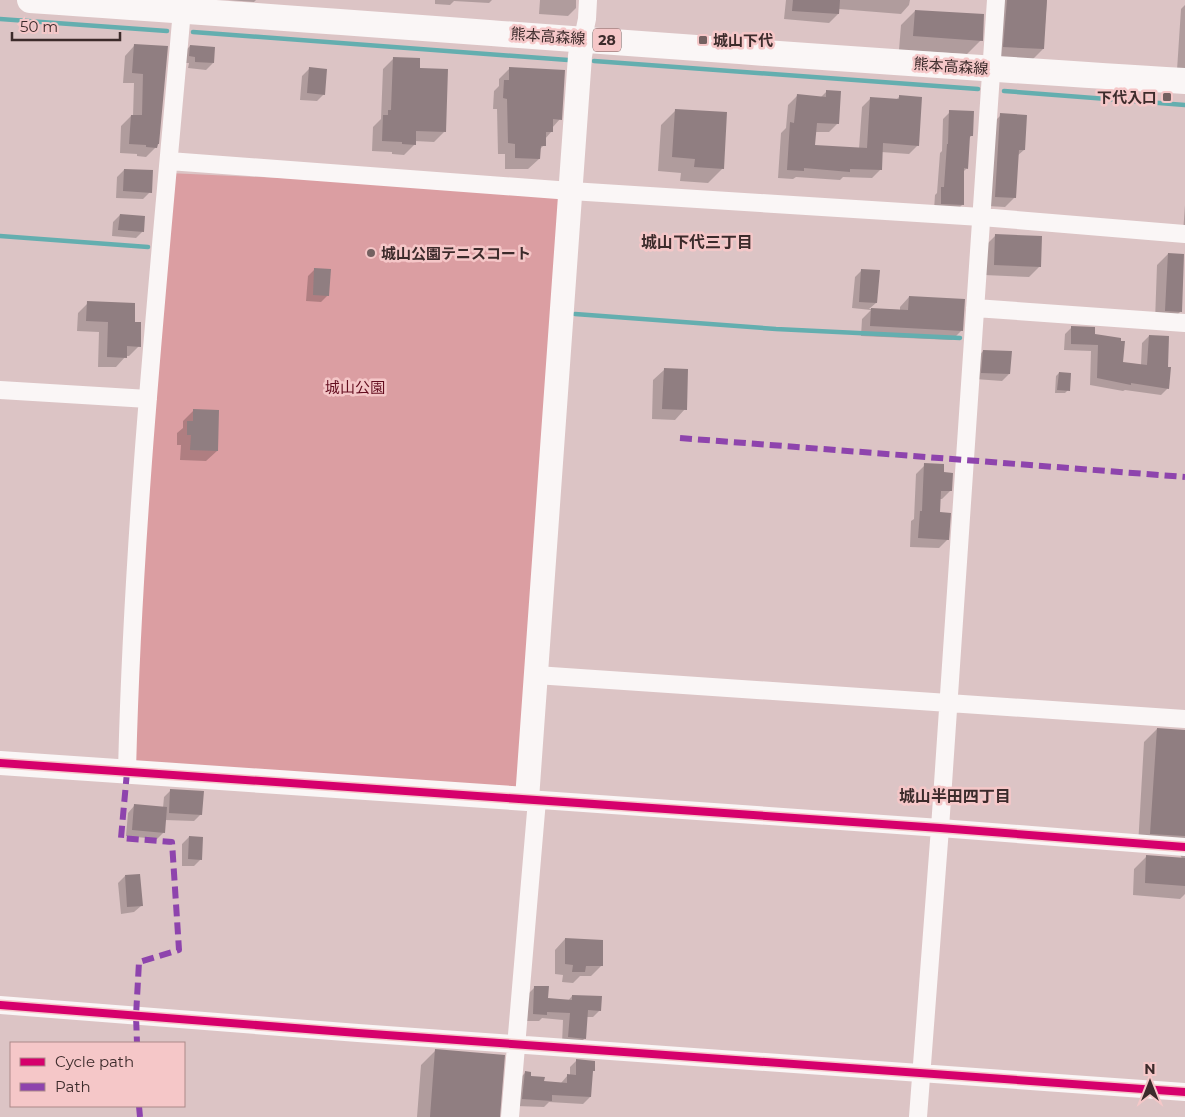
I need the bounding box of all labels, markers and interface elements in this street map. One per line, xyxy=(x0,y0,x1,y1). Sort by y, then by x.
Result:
scale bar xyxy=(12,10,120,42)
text: 50 m xyxy=(20,17,58,36)
street label: 熊本高森線 xyxy=(510,24,586,48)
road number: 28 xyxy=(593,28,621,52)
place label: 城山下代 xyxy=(713,31,773,50)
marker: 城山下代 xyxy=(697,34,709,46)
street label: 熊本高森線 xyxy=(913,54,989,78)
place label: 下代入口 xyxy=(1097,88,1157,107)
marker: 下代入口 xyxy=(1161,91,1173,103)
district label: 城山下代三丁目 xyxy=(641,233,753,252)
place label: 城山公園テニスコート xyxy=(381,244,531,263)
marker: 城山公園テニスコート xyxy=(365,247,377,259)
park label: 城山公園 xyxy=(325,378,385,397)
district label: 城山半田四丁目 xyxy=(899,787,1011,806)
legend xyxy=(10,1042,185,1107)
text: Cycle path xyxy=(55,1052,134,1071)
north arrow xyxy=(1125,1057,1175,1107)
text: N xyxy=(1144,1060,1156,1078)
text: Path xyxy=(55,1077,91,1096)

